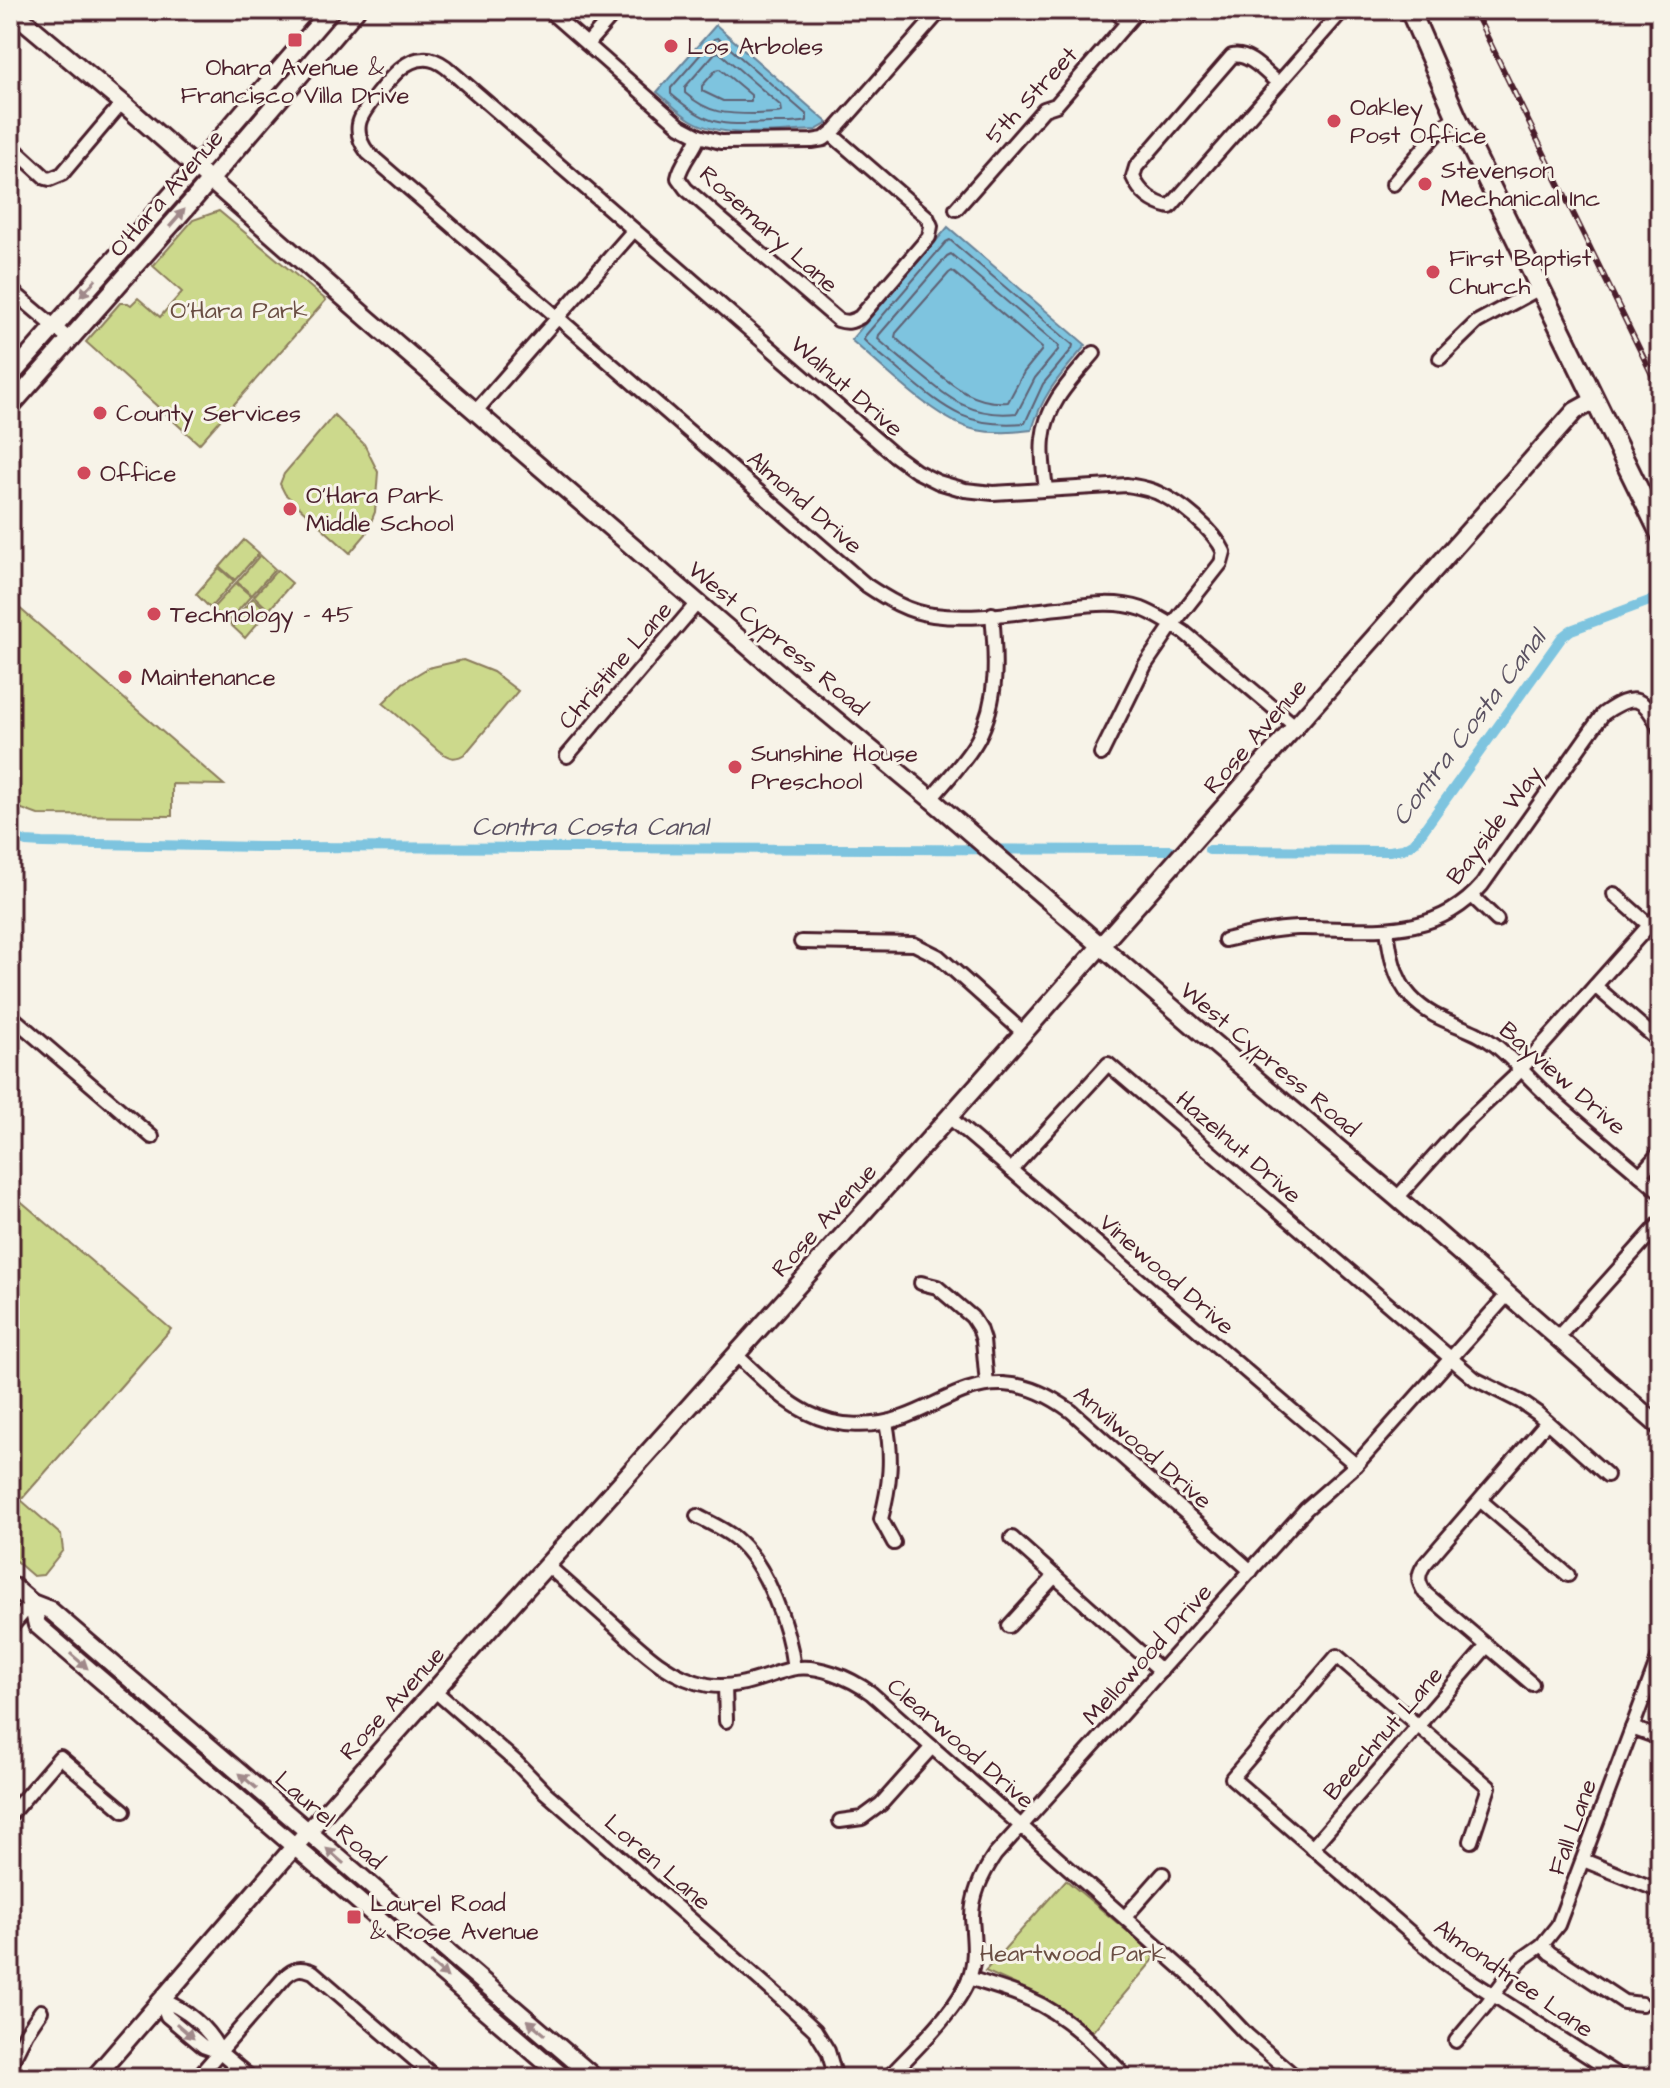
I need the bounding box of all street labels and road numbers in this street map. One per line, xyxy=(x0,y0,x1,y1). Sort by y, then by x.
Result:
street label: 5th Street xyxy=(978,39,1086,152)
street label: O'Hara Avenue xyxy=(102,122,232,265)
street label: Rosemary Lane xyxy=(691,158,845,302)
street label: Walnut Drive xyxy=(782,328,910,445)
street label: Almond Drive xyxy=(739,443,870,563)
street label: West Cypress Road xyxy=(679,553,875,725)
street label: Christine Lane xyxy=(551,594,681,737)
street label: Rose Avenue xyxy=(1196,671,1316,802)
street label: Bayside Way xyxy=(1439,759,1552,893)
street label: West Cypress Road xyxy=(1171,974,1367,1146)
street label: Bayview Drive xyxy=(1491,1014,1633,1144)
street label: Hazelnut Drive xyxy=(1168,1084,1309,1212)
street label: Rose Avenue xyxy=(764,1156,885,1285)
street label: Vinewood Drive xyxy=(1091,1206,1242,1343)
street label: Anvilwood Drive xyxy=(1066,1378,1219,1517)
street label: Mellowood Drive xyxy=(1075,1576,1221,1733)
street label: Rose Avenue xyxy=(332,1639,453,1768)
street label: Beechnut Lane xyxy=(1316,1659,1452,1808)
street label: Clearwood Drive xyxy=(879,1670,1041,1817)
street label: Laurel Road xyxy=(267,1763,392,1878)
street label: Fall Lane xyxy=(1540,1775,1606,1880)
street label: Loren Lane xyxy=(596,1807,718,1919)
street label: Almondtree Lane xyxy=(1427,1911,1600,2047)

